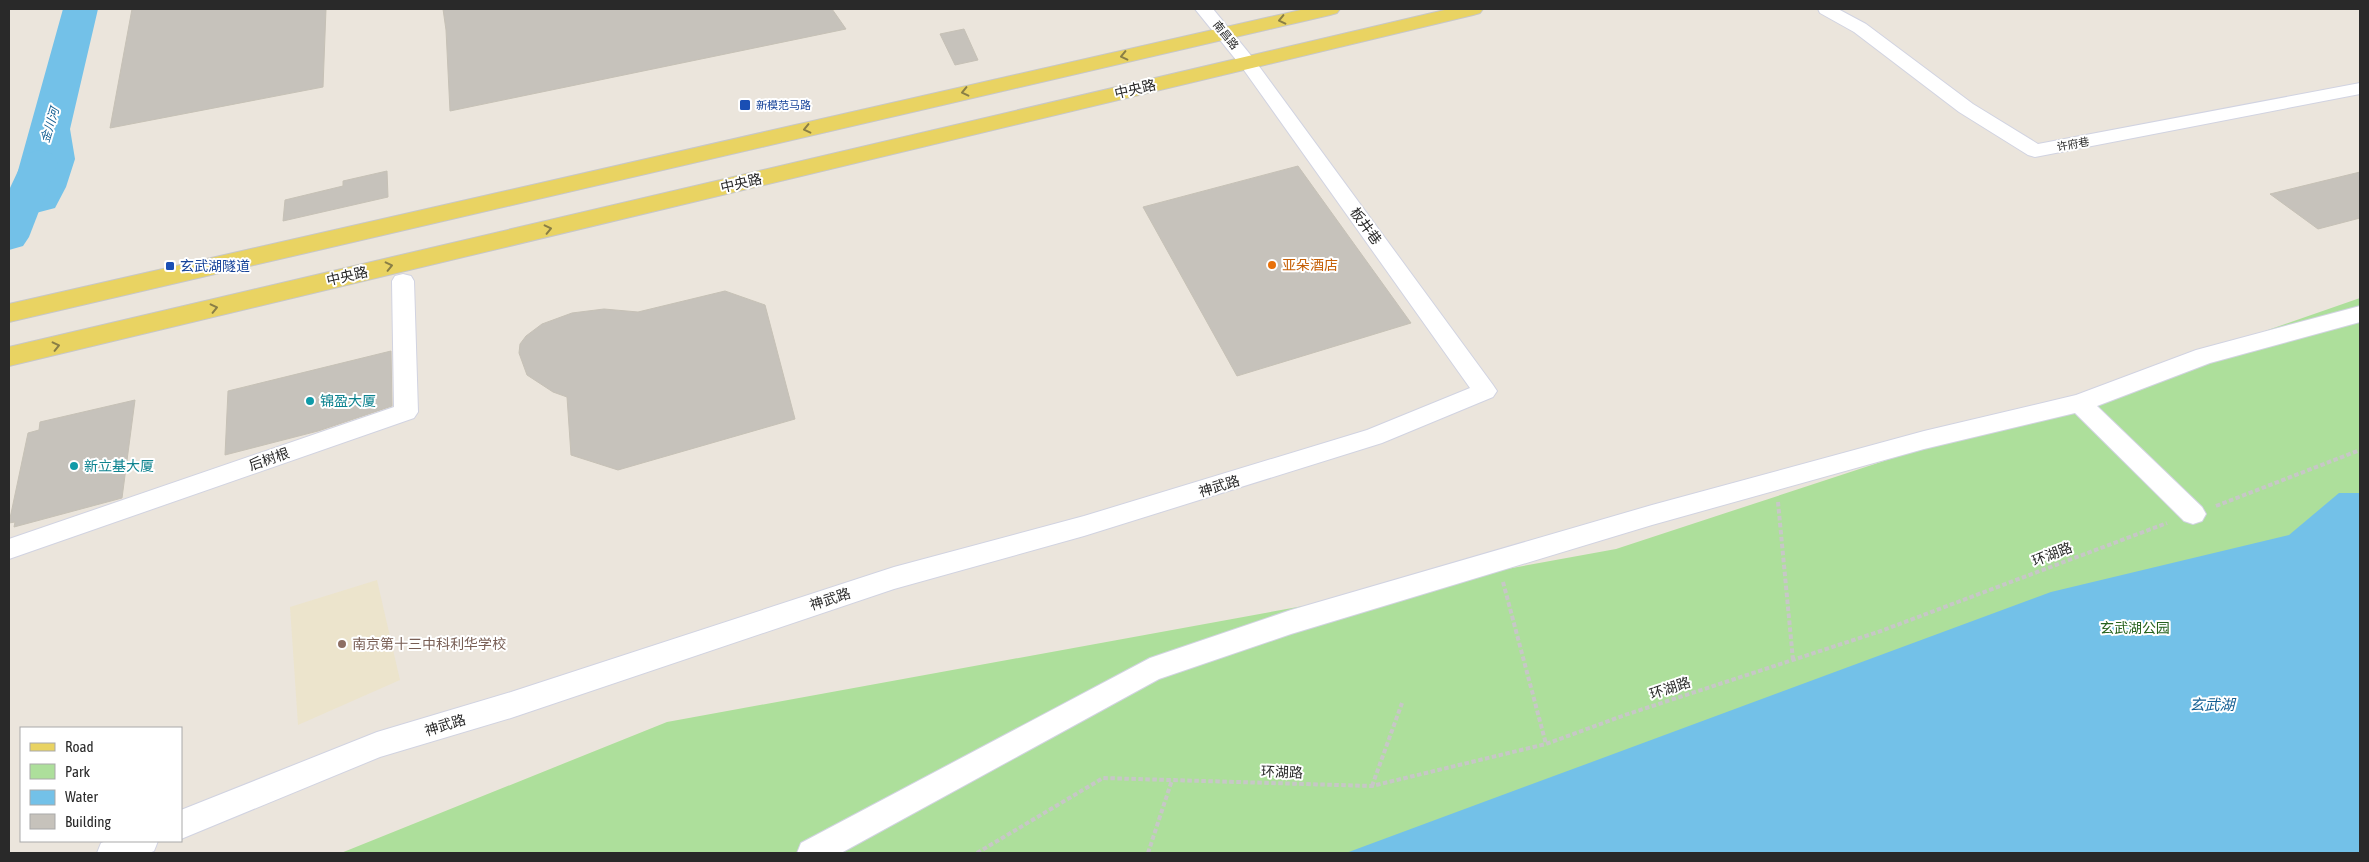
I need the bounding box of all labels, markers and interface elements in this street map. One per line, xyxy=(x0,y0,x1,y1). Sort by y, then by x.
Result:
one-way arrow xyxy=(1278,14,1287,25)
street label: 南昌路 xyxy=(1211,18,1241,52)
one-way arrow xyxy=(1119,50,1128,61)
street label: 中央路 xyxy=(1113,76,1157,102)
one-way arrow xyxy=(961,86,970,97)
marker: 新模范马路 xyxy=(738,98,752,112)
place label: 新模范马路 xyxy=(756,99,811,111)
water label: 金川河 xyxy=(38,104,63,144)
one-way arrow xyxy=(803,123,812,134)
street label: 许府巷 xyxy=(2056,135,2090,153)
street label: 中央路 xyxy=(719,170,763,196)
street label: 板井巷 xyxy=(1347,204,1385,248)
one-way arrow xyxy=(543,224,552,235)
place label: 亚朵酒店 xyxy=(1282,257,1338,273)
place label: 玄武湖隧道 xyxy=(180,258,250,274)
marker: 亚朵酒店 xyxy=(1266,259,1278,271)
marker: 玄武湖隧道 xyxy=(164,260,176,272)
one-way arrow xyxy=(385,261,394,272)
street label: 中央路 xyxy=(325,263,369,289)
one-way arrow xyxy=(210,303,219,314)
one-way arrow xyxy=(52,341,61,352)
place label: 锦盈大厦 xyxy=(320,393,376,409)
marker: 锦盈大厦 xyxy=(304,395,316,407)
street label: 后树根 xyxy=(247,445,291,473)
place label: 新立基大厦 xyxy=(84,458,154,474)
marker: 新立基大厦 xyxy=(68,460,80,472)
street label: 神武路 xyxy=(1197,472,1241,500)
street label: 环湖路 xyxy=(2030,539,2074,569)
street label: 神武路 xyxy=(808,585,852,613)
park label: 玄武湖公园 xyxy=(2100,620,2170,636)
place label: 南京第十三中科利华学校 xyxy=(352,636,506,652)
marker: 南京第十三中科利华学校 xyxy=(336,638,348,650)
street label: 环湖路 xyxy=(1648,674,1692,702)
water label: 玄武湖 xyxy=(2189,696,2236,713)
street label: 神武路 xyxy=(423,711,467,739)
legend xyxy=(20,727,182,842)
text: Road xyxy=(65,738,94,755)
text: Park xyxy=(65,763,90,780)
street label: 环湖路 xyxy=(1261,763,1303,781)
text: Water xyxy=(65,788,98,805)
text: Building xyxy=(65,813,111,830)

